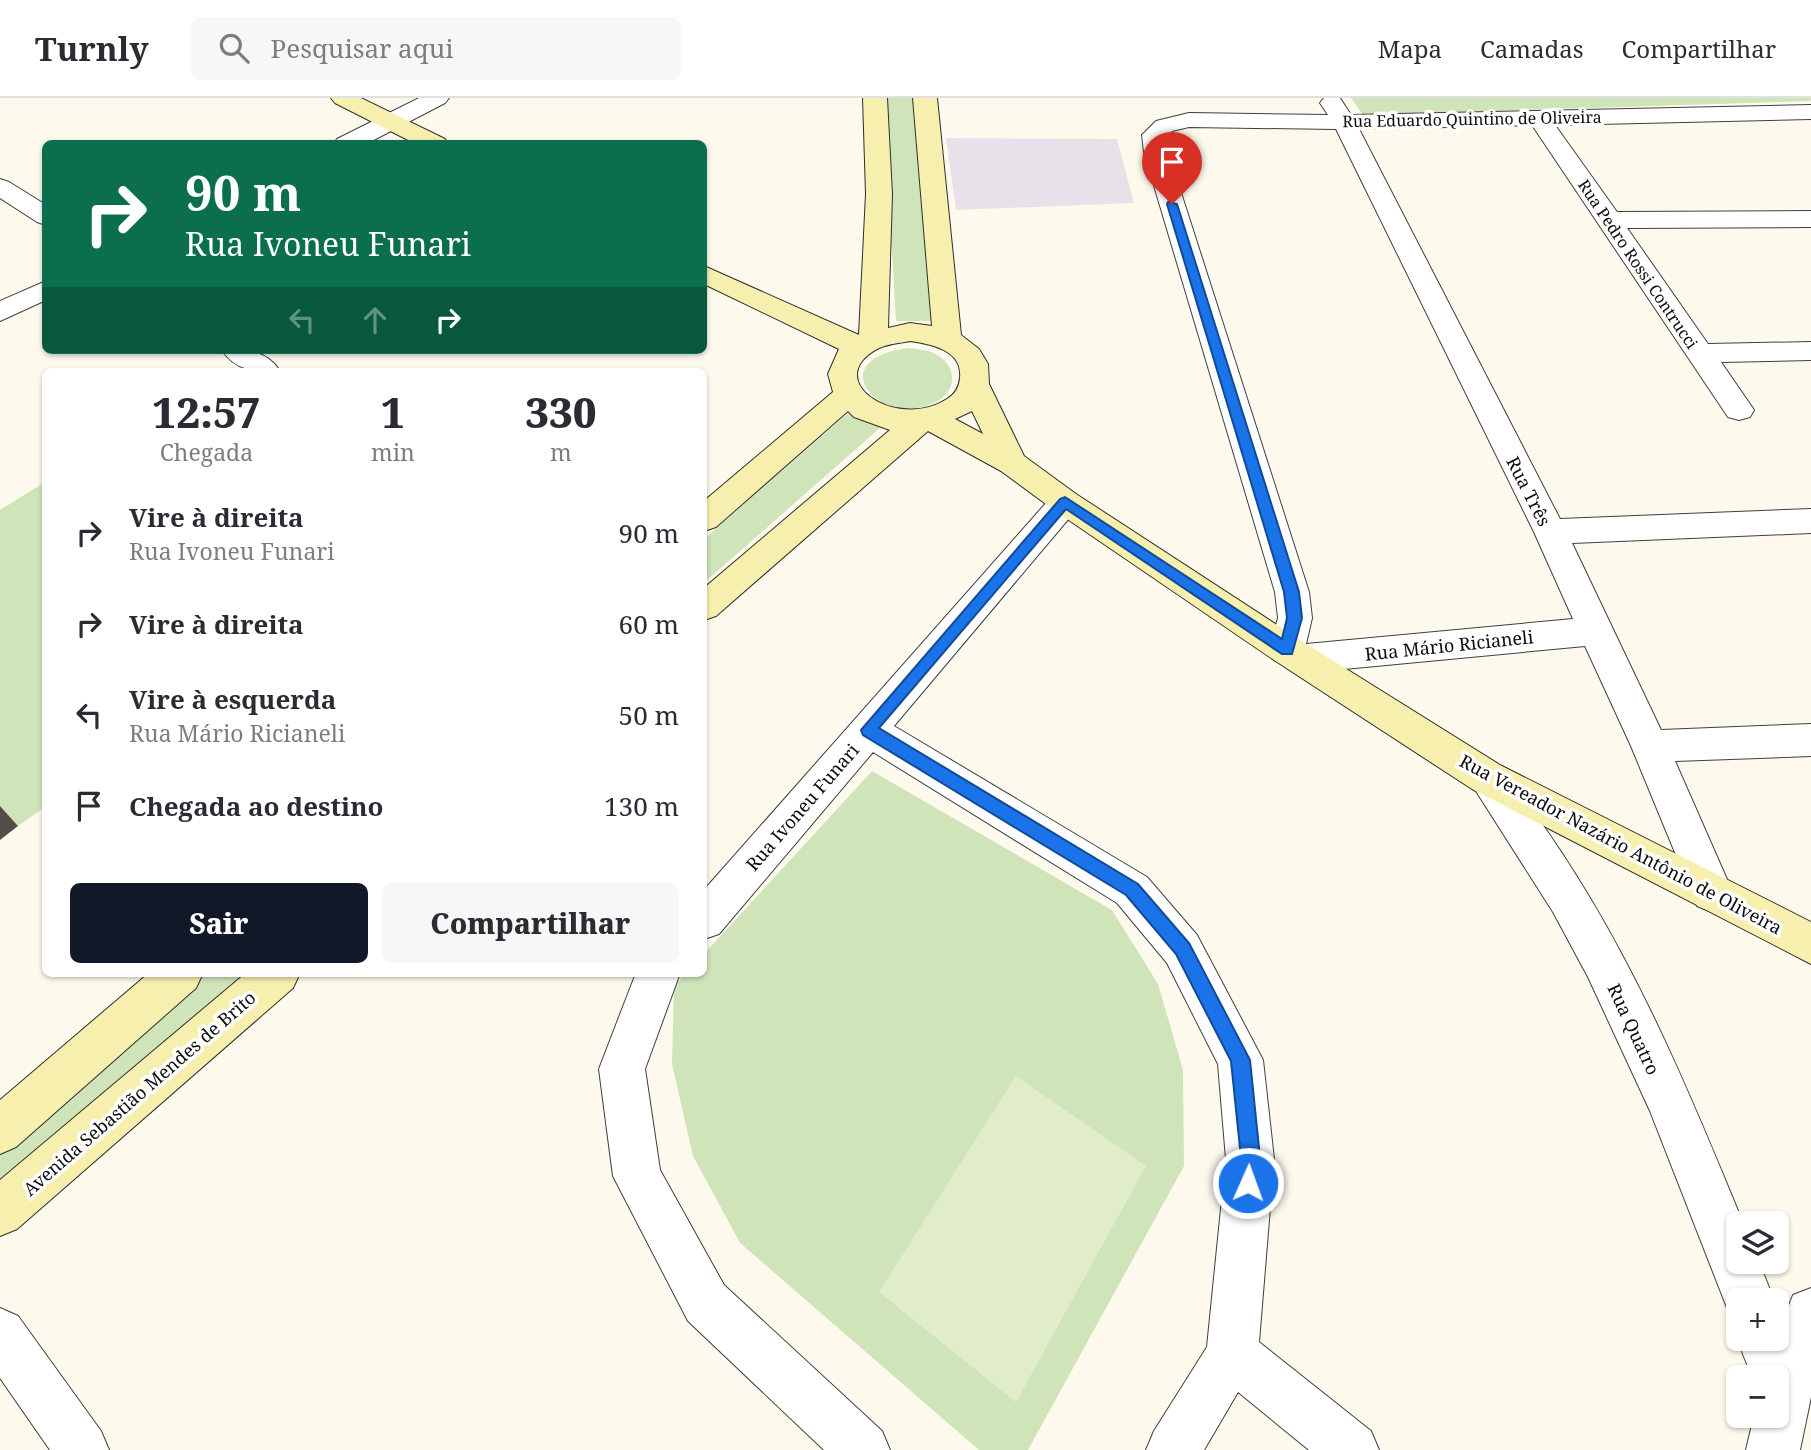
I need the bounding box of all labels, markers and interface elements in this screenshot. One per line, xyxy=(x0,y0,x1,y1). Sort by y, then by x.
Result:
search box xyxy=(191,17,681,80)
text: Turnly xyxy=(35,26,149,71)
icon: search xyxy=(215,29,253,67)
text: Pesquisar aqui xyxy=(271,30,454,66)
text: Mapa xyxy=(1378,32,1442,65)
text: Camadas xyxy=(1480,32,1584,65)
text: Compartilhar xyxy=(1622,32,1776,65)
street label: Rua Eduardo Quintino de Oliveira xyxy=(1342,106,1602,132)
pin xyxy=(1142,132,1202,204)
icon: arrive xyxy=(1153,143,1191,181)
text: 90 m xyxy=(185,159,301,225)
icon: right xyxy=(70,168,161,259)
street label: Rua Pedro Rossi Contrucci xyxy=(1573,175,1703,353)
text: Rua Ivoneu Funari xyxy=(185,222,471,265)
icon: left xyxy=(283,301,321,339)
icon: ahead xyxy=(356,301,394,339)
icon: right xyxy=(429,301,467,339)
text: 12:57 xyxy=(152,383,261,440)
text: 1 xyxy=(381,383,405,440)
text: 330 xyxy=(525,383,597,440)
text: Chegada xyxy=(160,436,253,468)
text: min xyxy=(371,436,415,468)
text: m xyxy=(550,436,572,468)
street label: Rua Três xyxy=(1501,452,1557,530)
text: Vire à direita xyxy=(129,499,304,535)
icon: right xyxy=(70,514,108,552)
text: 90 m xyxy=(619,515,679,551)
text: Rua Ivoneu Funari xyxy=(129,535,335,567)
icon: right xyxy=(70,605,108,643)
text: Vire à direita xyxy=(129,606,304,642)
text: 60 m xyxy=(619,606,679,642)
street label: Rua Mário Ricianeli xyxy=(1364,624,1535,666)
text: Vire à esquerda xyxy=(129,681,336,717)
icon: left xyxy=(70,696,108,734)
text: 50 m xyxy=(619,697,679,733)
text: Rua Mário Ricianeli xyxy=(129,717,345,749)
street label: Rua Ivoneu Funari xyxy=(740,738,864,876)
street label: Rua Vereador Nazário Antônio de Oliveira xyxy=(1456,749,1786,939)
icon: arrive xyxy=(70,787,108,825)
text: Chegada ao destino xyxy=(129,788,384,824)
text: 130 m xyxy=(604,788,679,824)
button: Sair xyxy=(70,883,368,963)
button: Compartilhar xyxy=(382,883,679,963)
street label: Rua Quatro xyxy=(1602,979,1666,1079)
street label: Avenida Sebastião Mendes de Brito xyxy=(18,985,260,1201)
position arrow xyxy=(1211,1146,1285,1220)
map controls xyxy=(1726,1211,1789,1428)
button: layers xyxy=(1726,1211,1789,1274)
button: + xyxy=(1726,1288,1789,1351)
button: − xyxy=(1726,1365,1789,1428)

